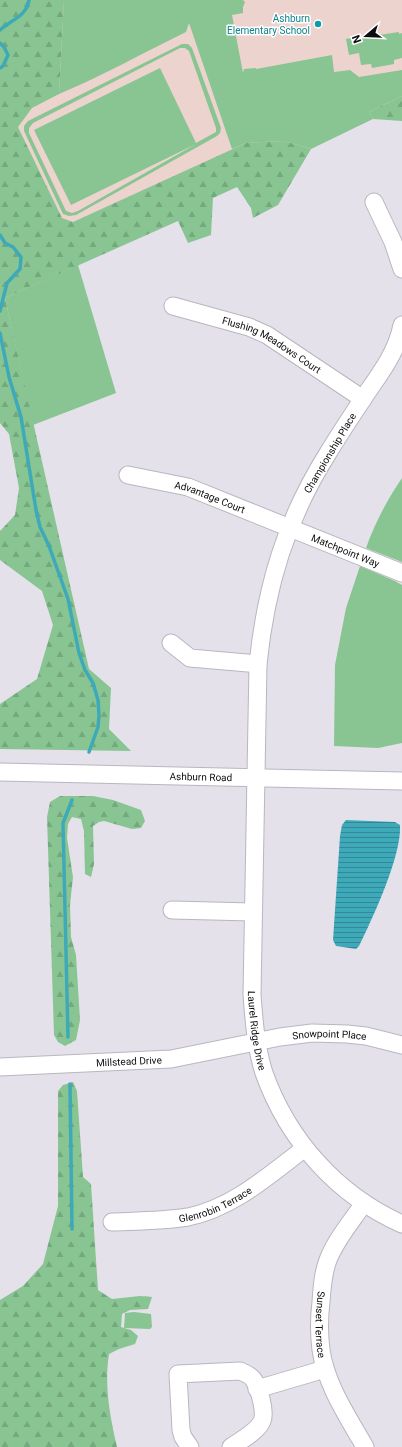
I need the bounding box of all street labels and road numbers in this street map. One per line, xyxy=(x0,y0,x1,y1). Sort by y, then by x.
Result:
street label: Flushing Meadows Court xyxy=(221,314,323,375)
street label: Championship Place xyxy=(302,411,358,495)
street label: Advantage Court xyxy=(174,479,247,515)
street label: Matchpoint Way xyxy=(310,532,381,569)
street label: Ashburn Road xyxy=(169,770,232,783)
street label: Laurel Ridge Drive xyxy=(246,991,268,1072)
street label: Snowpoint Place xyxy=(292,1027,367,1042)
street label: Millstead Drive xyxy=(96,1054,162,1068)
street label: Glenrobin Terrace xyxy=(178,1184,254,1224)
street label: Sunset Terrace xyxy=(314,1291,328,1359)

